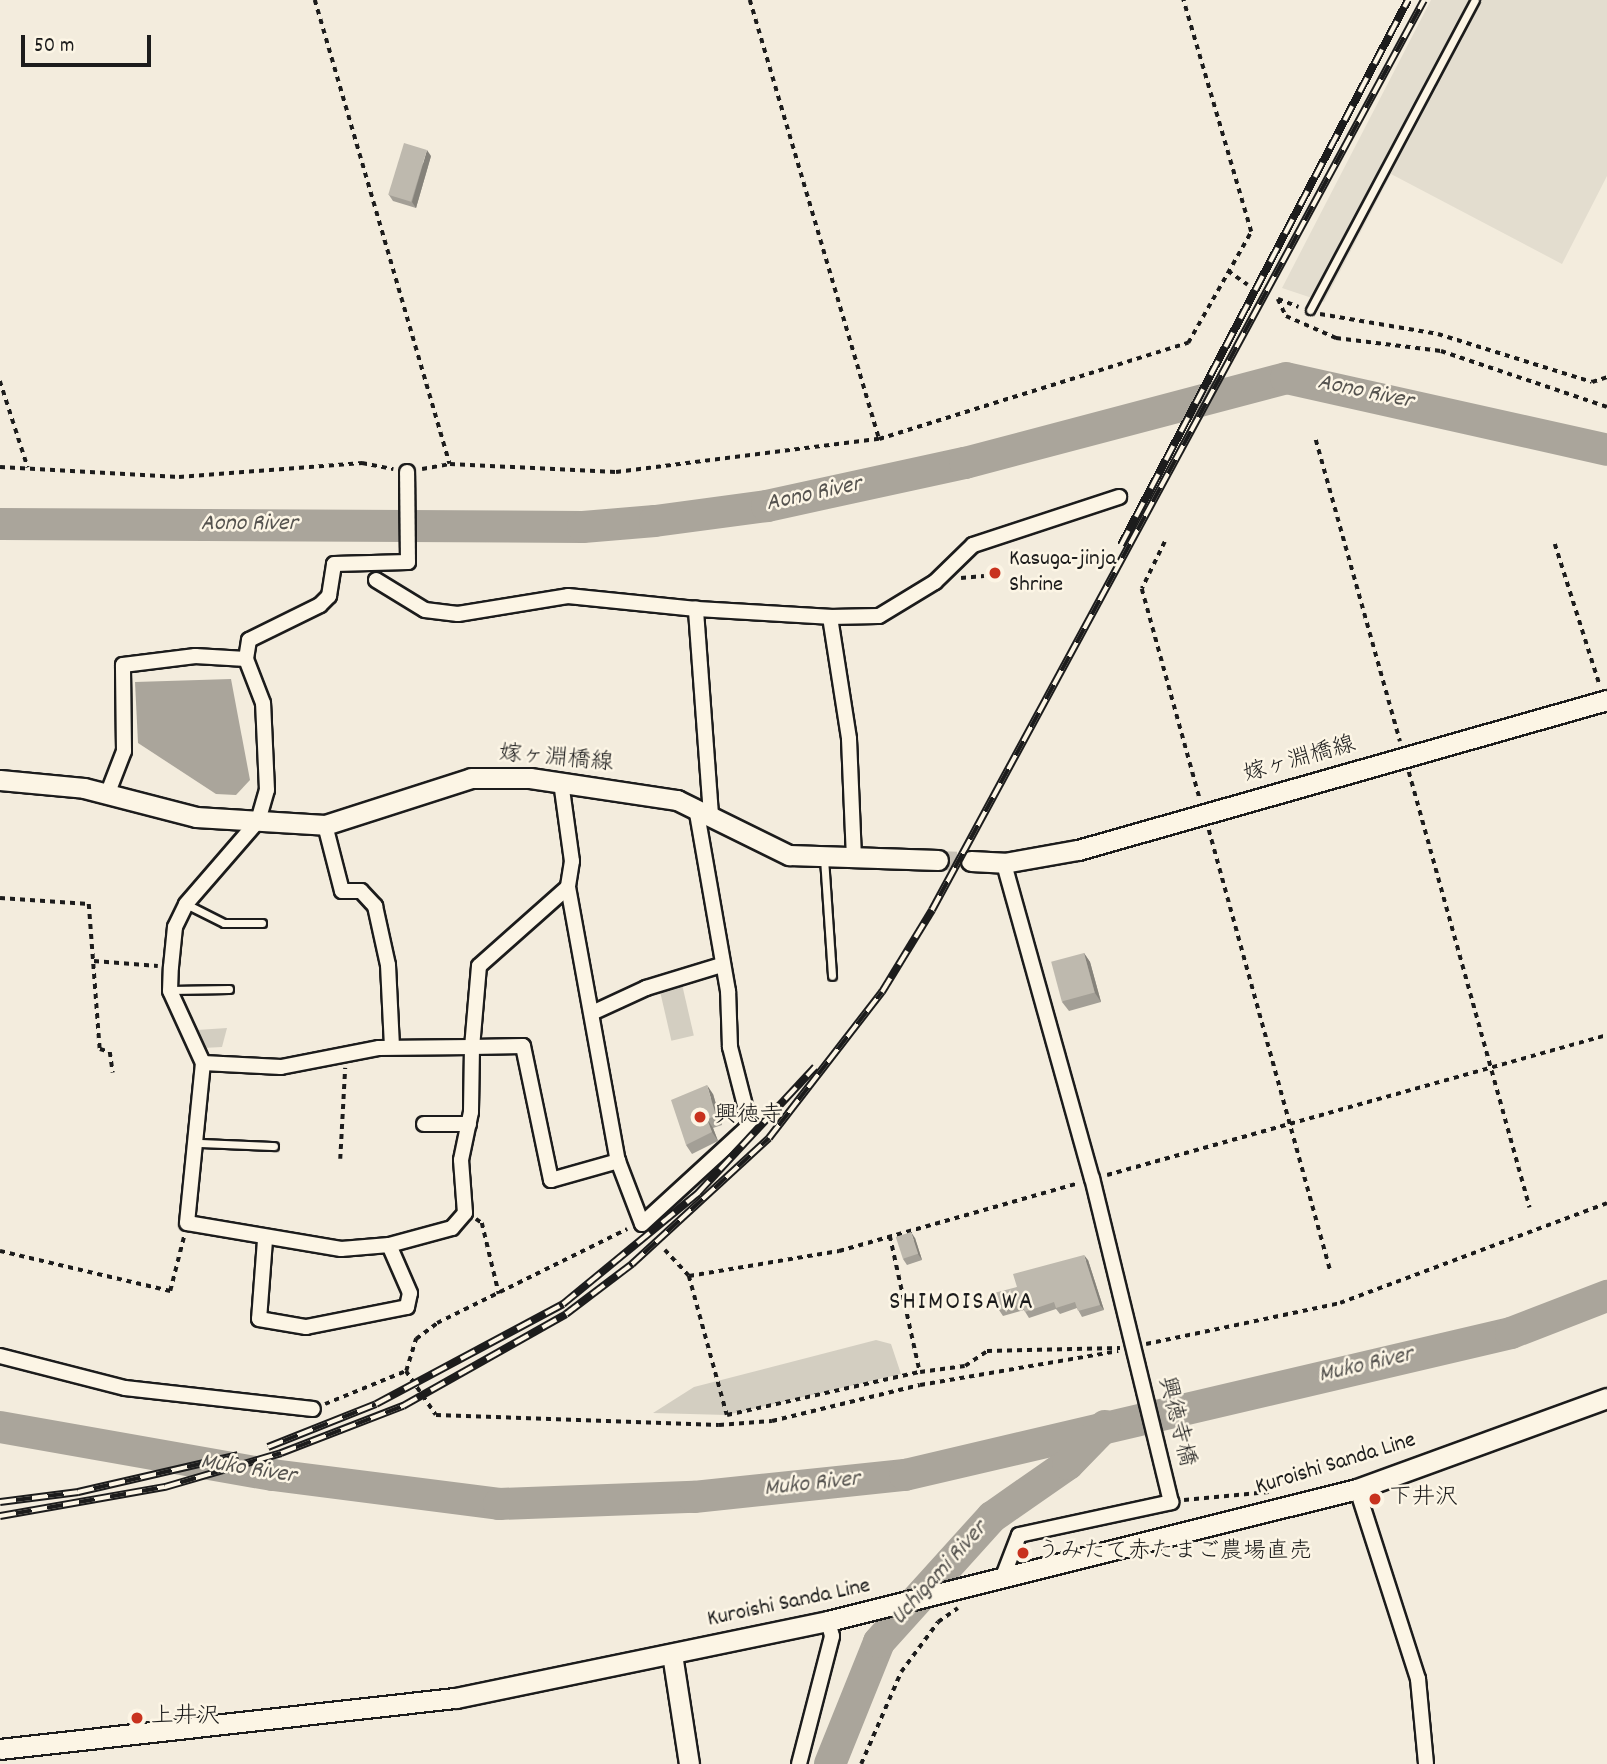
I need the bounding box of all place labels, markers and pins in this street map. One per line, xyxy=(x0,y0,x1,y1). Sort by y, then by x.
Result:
place label: Kasuga-jinja Shrine xyxy=(1009,546,1116,600)
marker: Kasuga-jinja Shrine xyxy=(987,565,1003,581)
place label: 興徳寺 xyxy=(714,1103,783,1131)
marker: 興徳寺 xyxy=(692,1109,708,1125)
place label: 下井沢 xyxy=(1389,1485,1458,1513)
marker: 下井沢 xyxy=(1367,1491,1383,1507)
place label: うみたて赤たまご農場直売 xyxy=(1037,1539,1313,1567)
marker: うみたて赤たまご農場直売 xyxy=(1015,1545,1031,1561)
place label: 上井沢 xyxy=(151,1704,220,1732)
marker: 上井沢 xyxy=(129,1710,145,1726)

